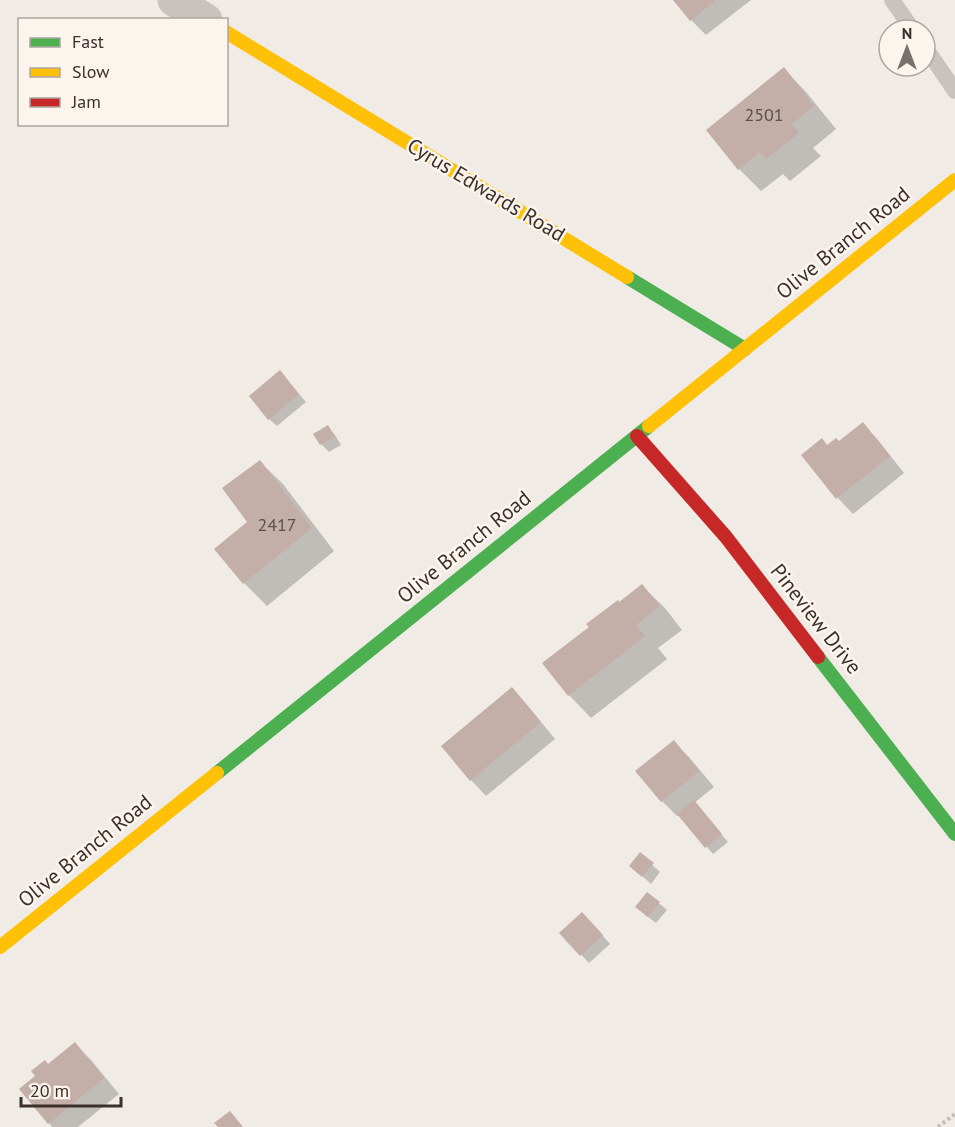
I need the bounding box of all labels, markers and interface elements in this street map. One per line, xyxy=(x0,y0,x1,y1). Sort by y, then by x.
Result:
legend xyxy=(18,18,228,126)
north arrow xyxy=(877,18,937,78)
text: N xyxy=(902,23,912,43)
text: Fast xyxy=(72,30,104,53)
text: Slow xyxy=(72,60,110,83)
text: Jam xyxy=(71,90,101,113)
house number: 2501 xyxy=(744,103,784,126)
street label: Cyrus Edwards Road xyxy=(402,132,570,247)
street label: Olive Branch Road xyxy=(770,180,915,305)
street label: Olive Branch Road xyxy=(391,484,536,609)
house number: 2417 xyxy=(257,513,297,536)
street label: Pineview Drive xyxy=(765,558,868,679)
street label: Olive Branch Road xyxy=(12,788,157,913)
scale bar xyxy=(21,1070,122,1108)
text: 20 m xyxy=(30,1079,69,1102)

